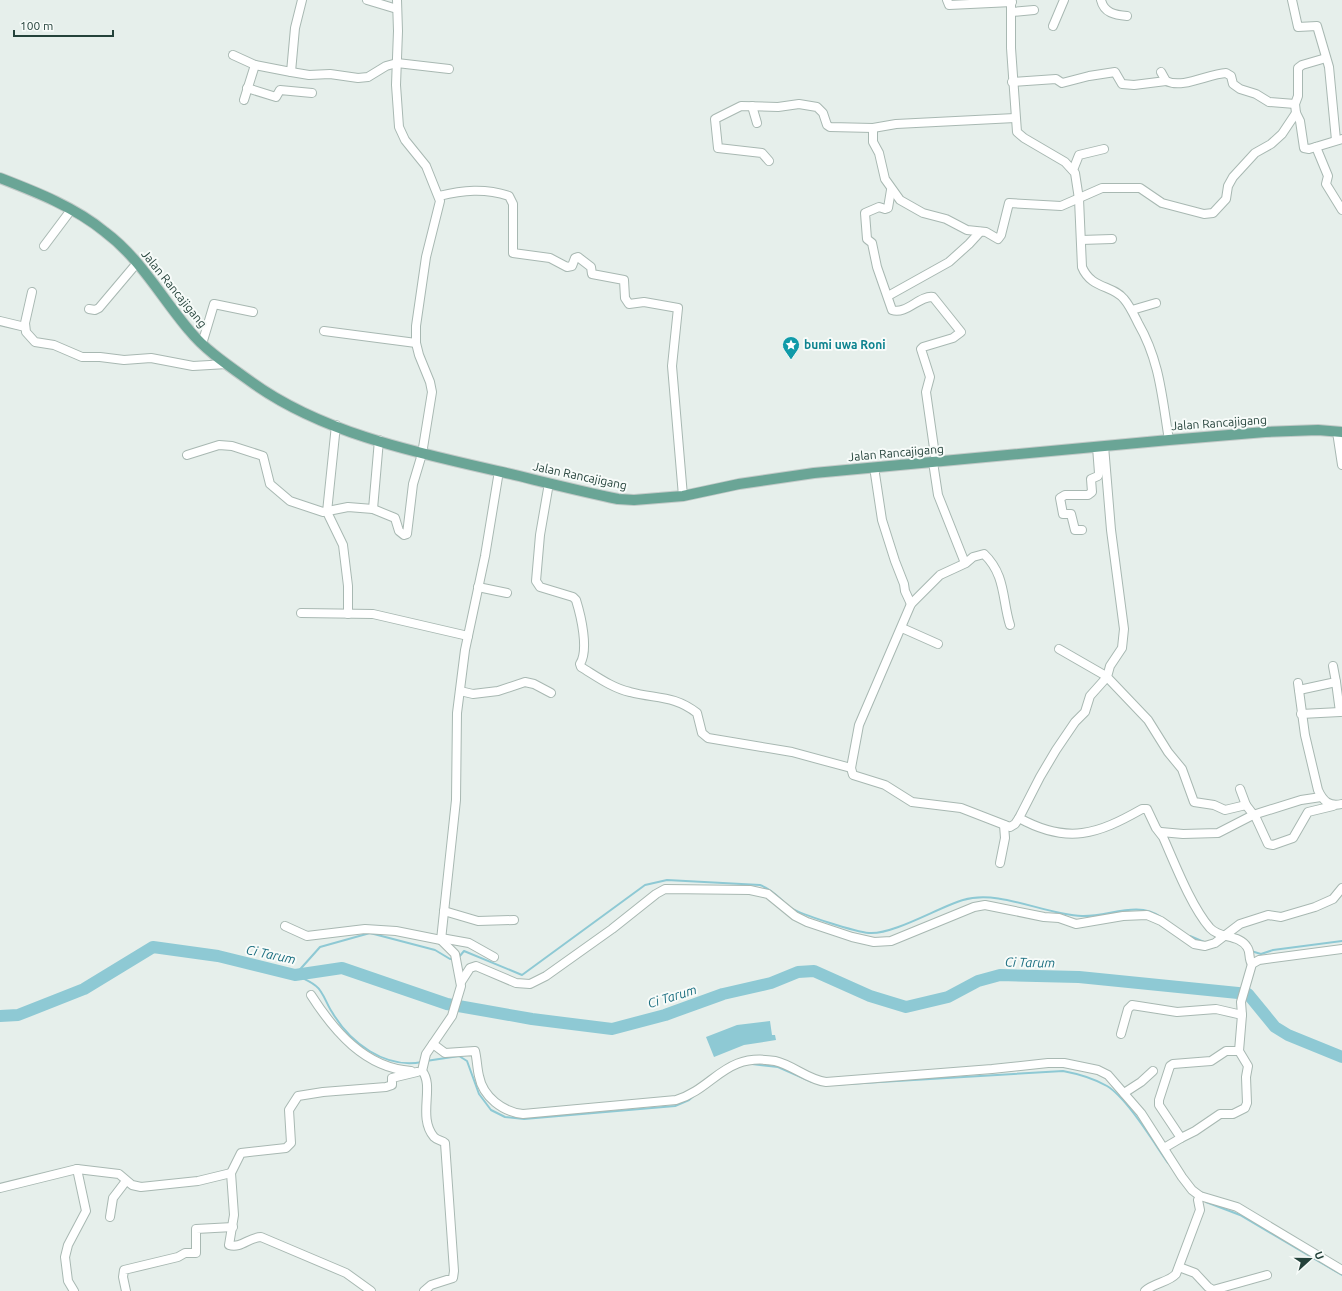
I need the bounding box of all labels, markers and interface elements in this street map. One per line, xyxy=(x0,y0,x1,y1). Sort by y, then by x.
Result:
scale bar xyxy=(14,12,113,38)
text: 100 m xyxy=(20,19,53,32)
street label: Jalan Rancajigang xyxy=(139,247,210,330)
place icon: bumi uwa Roni xyxy=(781,335,801,360)
place label: bumi uwa Roni xyxy=(804,338,886,351)
street label: Jalan Rancajigang xyxy=(1171,413,1267,432)
street label: Jalan Rancajigang xyxy=(848,442,944,463)
street label: Jalan Rancajigang xyxy=(532,459,628,492)
water label: Ci Tarum xyxy=(245,942,297,966)
water label: Ci Tarum xyxy=(1005,955,1055,969)
water label: Ci Tarum xyxy=(646,982,698,1010)
north arrow xyxy=(1290,1239,1330,1279)
text: U xyxy=(1312,1250,1326,1261)

